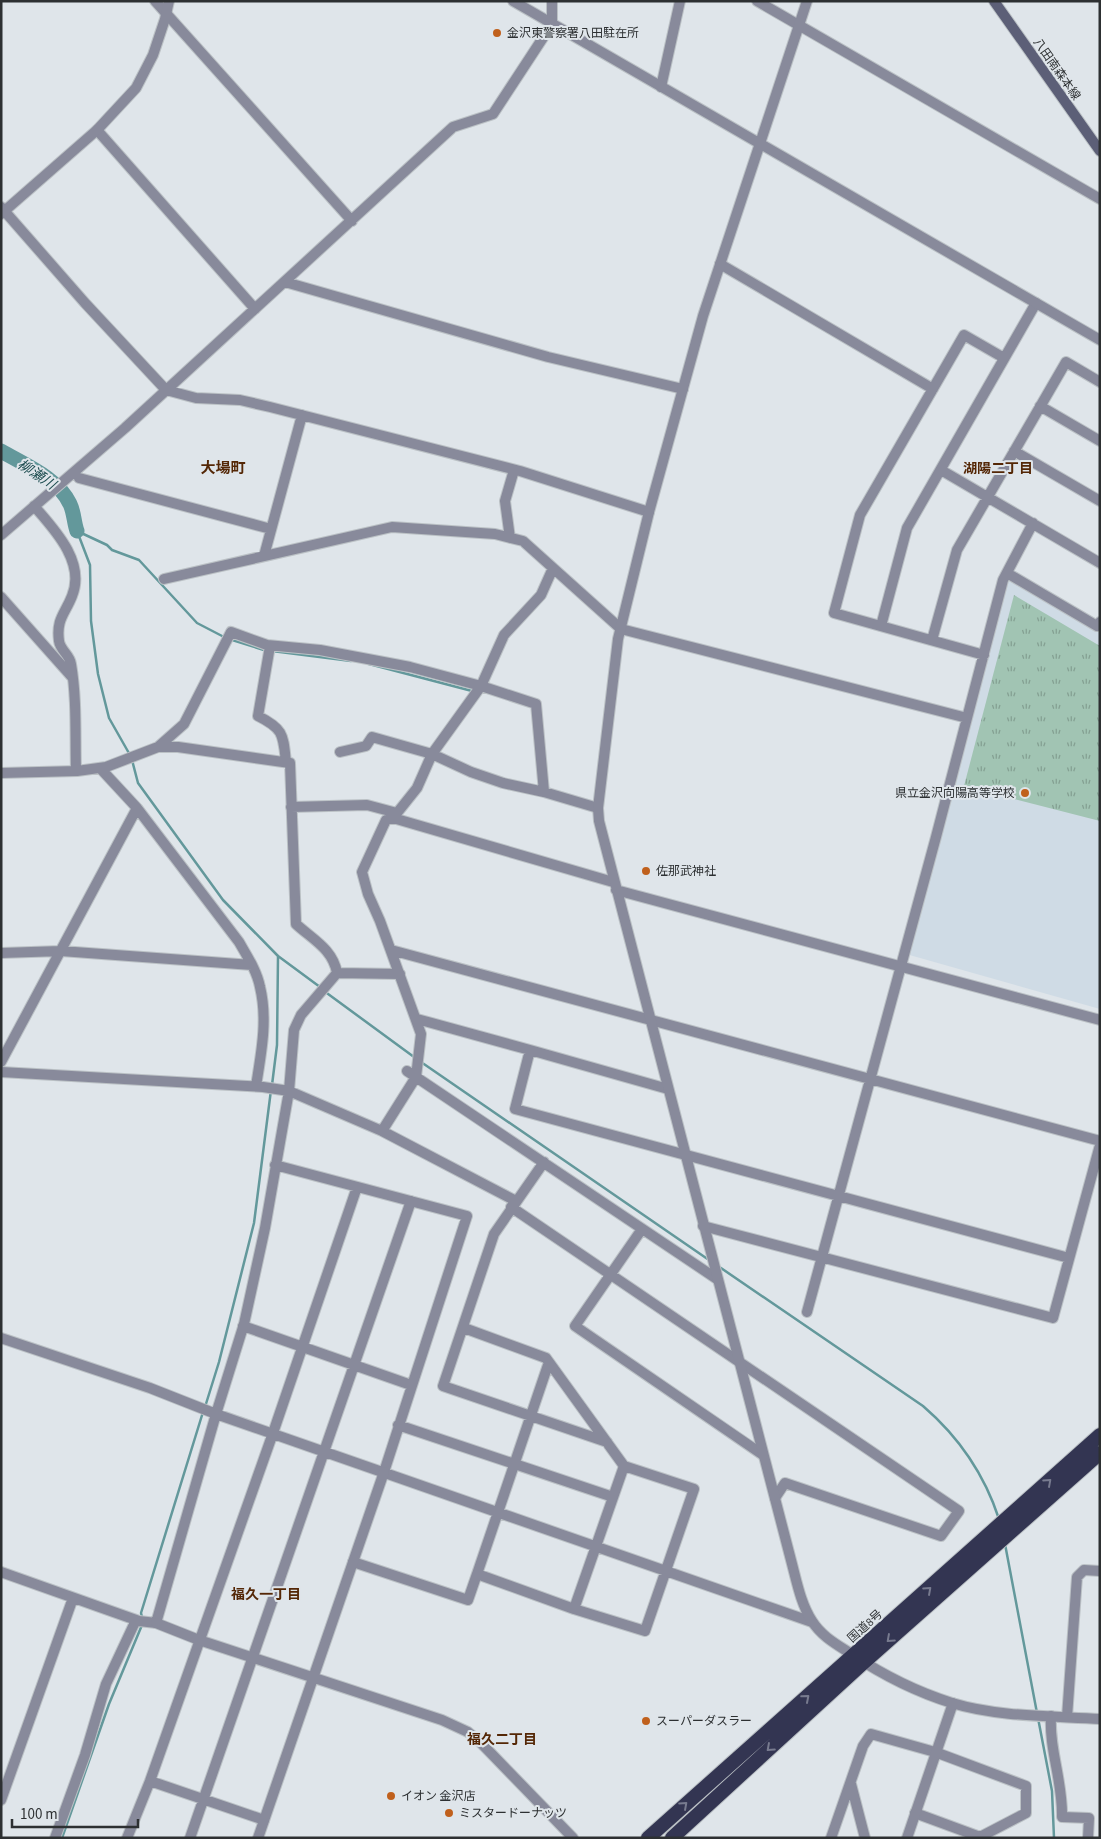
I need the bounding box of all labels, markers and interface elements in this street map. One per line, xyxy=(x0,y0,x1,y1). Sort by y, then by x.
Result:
place label: 金沢東警察署八田駐在所 xyxy=(507,25,639,42)
marker: 金沢東警察署八田駐在所 xyxy=(491,27,503,39)
street label: 八田南森本線 xyxy=(1029,35,1084,104)
water label: 柳瀬川 xyxy=(13,455,61,496)
district label: 大場町 xyxy=(200,458,246,479)
district label: 湖陽二丁目 xyxy=(963,459,1033,479)
place label: 県立金沢向陽高等学校 xyxy=(895,785,1015,802)
marker: 県立金沢向陽高等学校 xyxy=(1019,787,1031,799)
place label: 佐那武神社 xyxy=(656,863,716,880)
marker: 佐那武神社 xyxy=(640,865,652,877)
one-way arrow xyxy=(1042,1479,1051,1488)
district label: 福久一丁目 xyxy=(231,1585,301,1605)
one-way arrow xyxy=(922,1587,931,1596)
street label: 国道8号 xyxy=(844,1606,887,1647)
one-way arrow xyxy=(886,1633,895,1642)
one-way arrow xyxy=(800,1695,809,1704)
place label: スーパーダスラー xyxy=(656,1713,752,1730)
marker: スーパーダスラー xyxy=(640,1715,652,1727)
district label: 福久二丁目 xyxy=(467,1730,537,1750)
one-way arrow xyxy=(766,1743,775,1752)
place label: イオン 金沢店 xyxy=(401,1788,475,1805)
marker: イオン 金沢店 xyxy=(385,1790,397,1802)
scale bar xyxy=(12,1796,139,1828)
one-way arrow xyxy=(678,1802,687,1811)
text: 100 m xyxy=(20,1804,58,1825)
place label: ミスタードーナッツ xyxy=(459,1805,567,1822)
marker: ミスタードーナッツ xyxy=(443,1807,455,1819)

